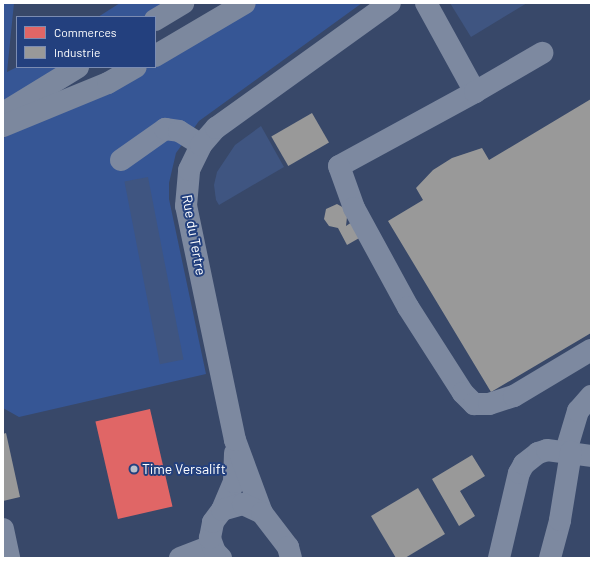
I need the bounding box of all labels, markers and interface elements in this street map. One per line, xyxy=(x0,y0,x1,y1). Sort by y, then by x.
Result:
legend xyxy=(16,16,156,68)
text: Commerces xyxy=(54,25,117,39)
text: Industrie xyxy=(54,45,100,59)
street label: Rue du Tertre xyxy=(179,193,209,277)
place label: Time Versalift xyxy=(142,461,226,477)
marker: Time Versalift xyxy=(129,464,139,474)

